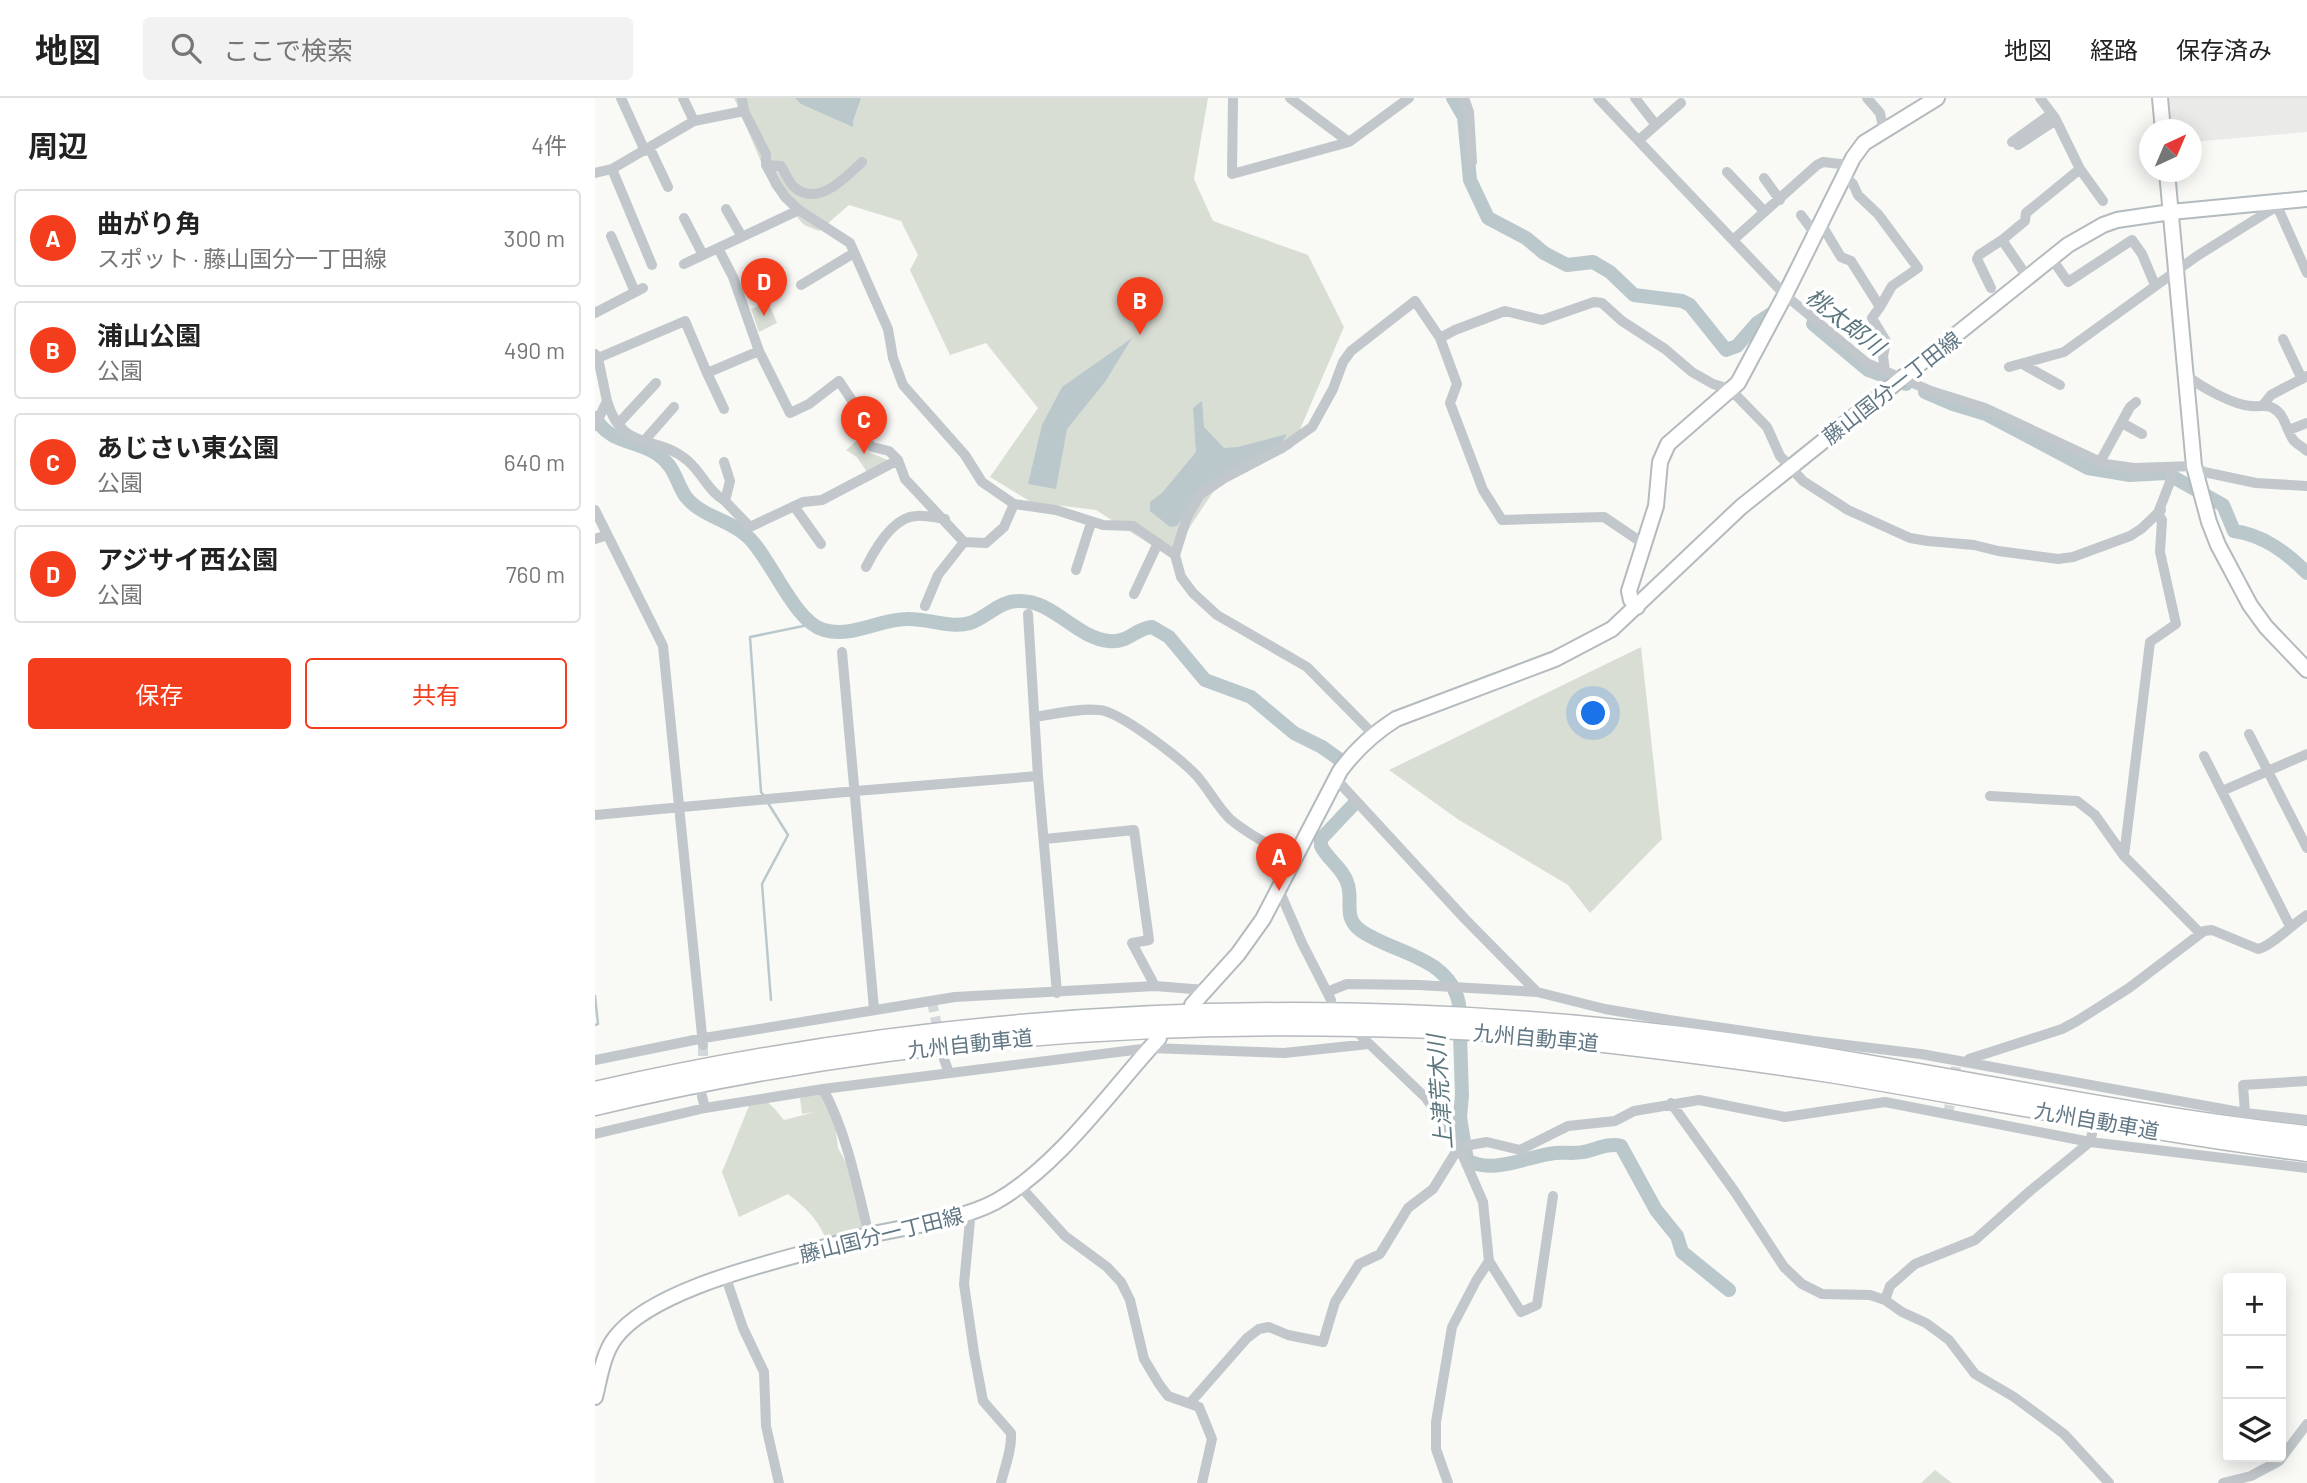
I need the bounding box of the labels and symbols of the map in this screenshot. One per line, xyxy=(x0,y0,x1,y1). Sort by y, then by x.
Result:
north arrow xyxy=(2139,119,2202,182)
pin: D xyxy=(741,258,787,316)
pin: B xyxy=(1117,277,1163,335)
water label: 桃太郎川 xyxy=(1801,282,1893,362)
street label: 藤山国分一丁田線 xyxy=(1817,325,1965,449)
pin: C xyxy=(841,396,887,454)
your location xyxy=(1576,696,1610,730)
pin: A xyxy=(1256,833,1302,891)
street label: 九州自動車道 xyxy=(1472,1019,1600,1055)
street label: 九州自動車道 xyxy=(906,1024,1034,1062)
water label: 上津荒木川 xyxy=(1421,1031,1457,1150)
street label: 九州自動車道 xyxy=(2033,1097,2161,1143)
street label: 藤山国分一丁田線 xyxy=(796,1202,966,1266)

